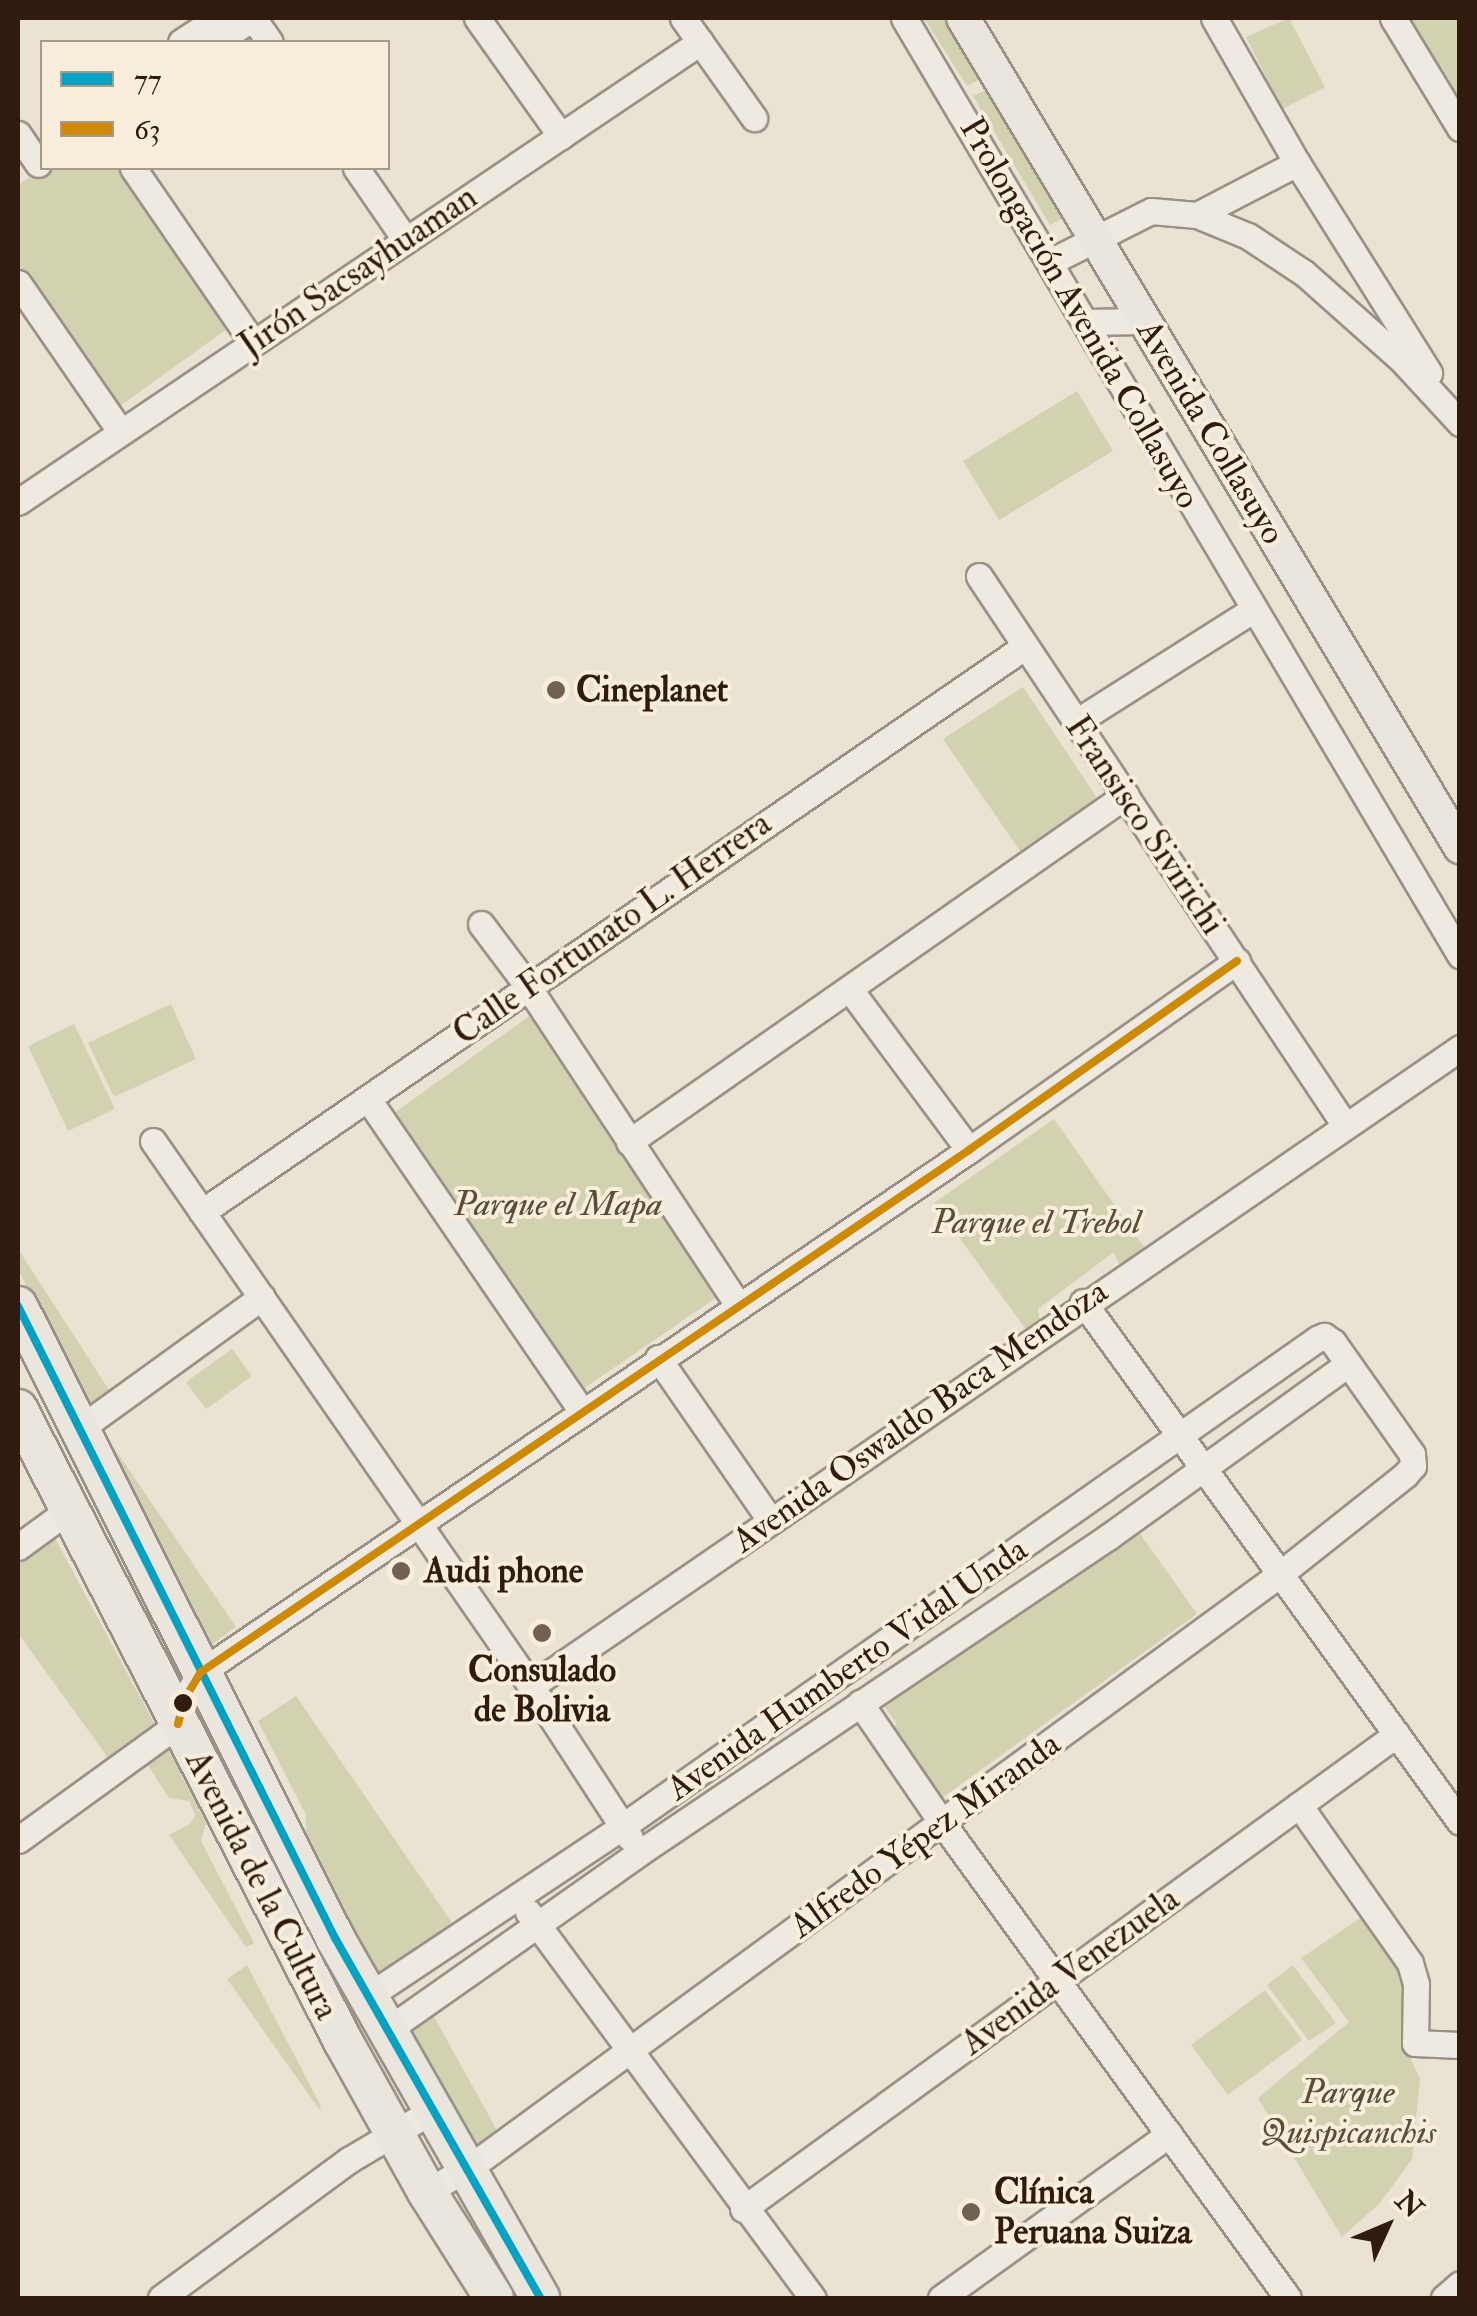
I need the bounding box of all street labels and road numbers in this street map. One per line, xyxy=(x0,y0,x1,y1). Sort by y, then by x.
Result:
street label: Prolongación Avenida Collasuyo xyxy=(951,110,1209,516)
street label: Jirón Sacsayhuaman xyxy=(231,176,485,366)
street label: Avenida Collasuyo xyxy=(1128,312,1294,552)
street label: Fransisco Sivirichi xyxy=(1056,708,1234,942)
street label: Calle Fortunato L. Herrera xyxy=(445,802,779,1054)
street label: Avenida Oswaldo Baca Mendoza xyxy=(724,1270,1116,1562)
street label: Avenida Humberto Vidal Unda xyxy=(659,1528,1035,1810)
street label: Alfredo Yépez Miranda xyxy=(782,1723,1068,1947)
street label: Avenida de la Cultura xyxy=(176,1744,348,2026)
street label: Avenida Venezuela xyxy=(953,1878,1187,2064)

